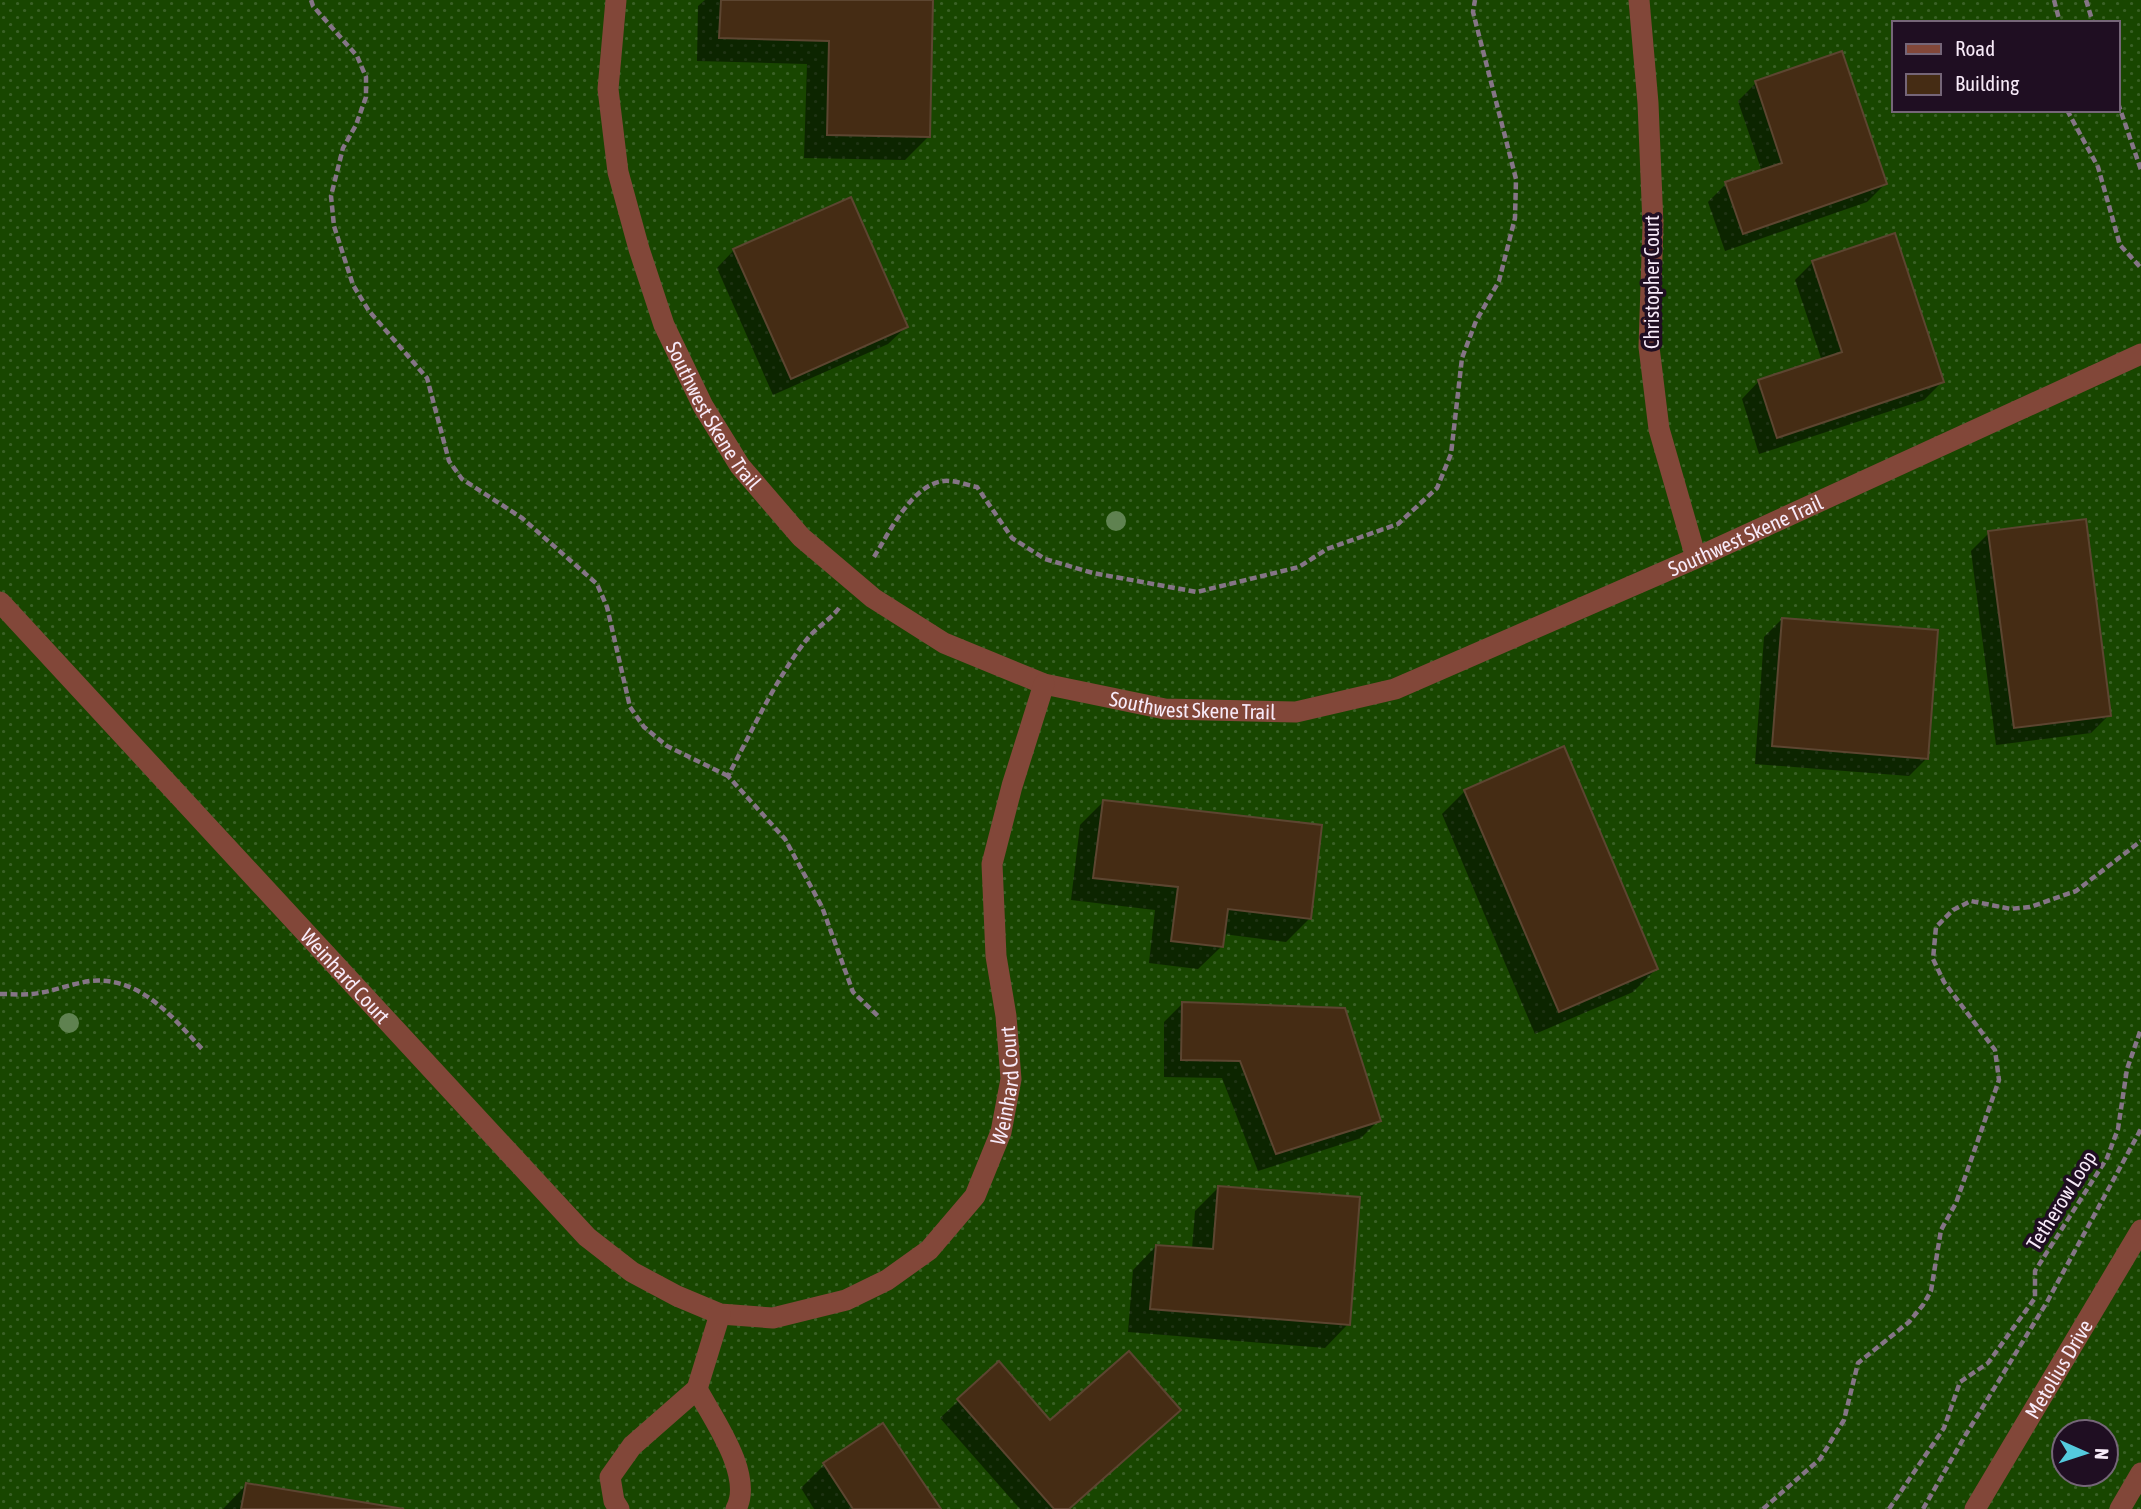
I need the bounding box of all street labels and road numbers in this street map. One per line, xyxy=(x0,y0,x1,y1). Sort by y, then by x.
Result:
street label: Christopher Court xyxy=(1639,215,1663,349)
street label: Southwest Skene Trail xyxy=(662,338,767,494)
street label: Southwest Skene Trail xyxy=(1664,489,1827,581)
street label: Southwest Skene Trail xyxy=(1107,686,1276,724)
street label: Weinhard Court xyxy=(296,924,395,1028)
street label: Weinhard Court xyxy=(985,1025,1023,1148)
street label: Tetherow Loop xyxy=(2021,1146,2101,1254)
street label: Metolius Drive xyxy=(2020,1315,2097,1423)

